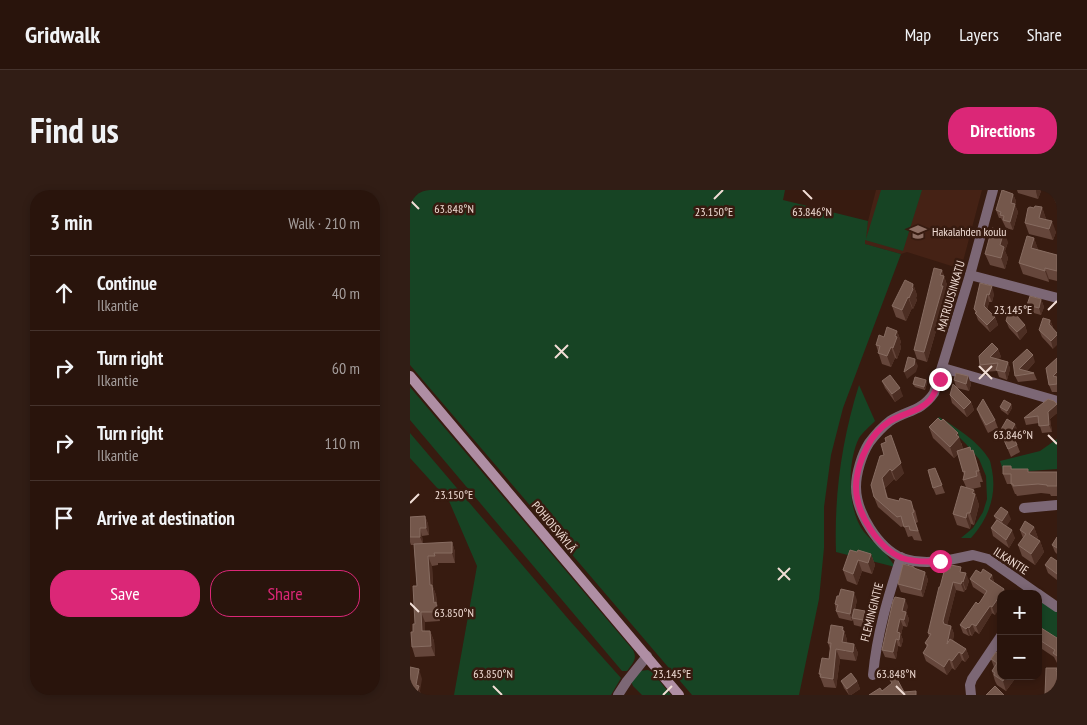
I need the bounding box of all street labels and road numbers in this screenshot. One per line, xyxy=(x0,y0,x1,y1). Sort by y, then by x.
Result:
street label: MATRUUSINKATU xyxy=(933,259,968,333)
street label: POHJOISVÄYLÄ xyxy=(529,498,580,555)
street label: ILKANTIE xyxy=(991,544,1032,577)
street label: FLEMINGINTIE xyxy=(857,581,886,643)

